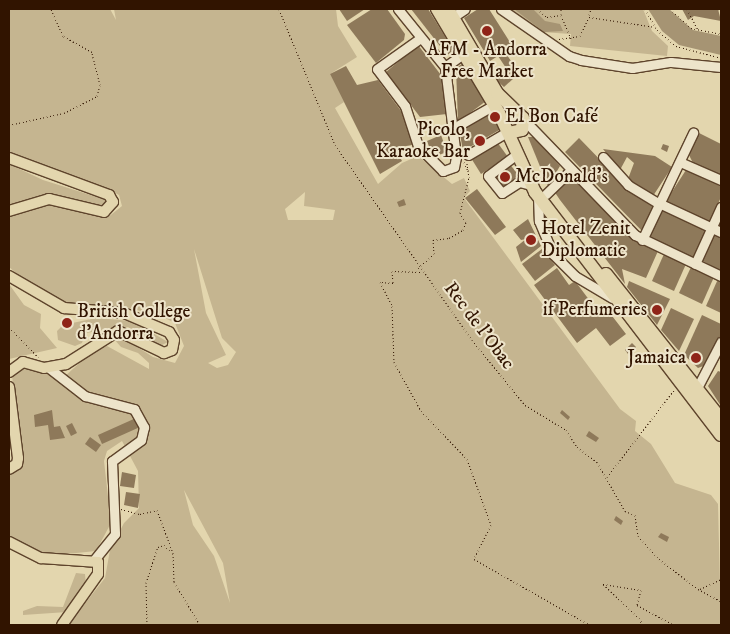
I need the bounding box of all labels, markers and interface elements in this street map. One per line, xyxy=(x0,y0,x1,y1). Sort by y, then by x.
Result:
marker: AFM - Andorra Free Market xyxy=(481,25,493,37)
place label: AFM - Andorra Free Market xyxy=(427,39,547,83)
place label: El Bon Café xyxy=(505,106,598,128)
marker: El Bon Café xyxy=(489,111,501,123)
place label: Picolo, Karaoke Bar xyxy=(376,119,470,163)
marker: Picolo, Karaoke Bar xyxy=(474,135,486,147)
place label: McDonald's xyxy=(515,166,608,188)
marker: McDonald's xyxy=(499,171,511,183)
place label: Hotel Zenit Diplomatic xyxy=(541,218,631,262)
marker: Hotel Zenit Diplomatic xyxy=(525,234,537,246)
street label: Rec de l'Obac xyxy=(439,278,519,374)
place label: if Perfumeries xyxy=(543,299,647,321)
place label: British College d'Andorra xyxy=(77,301,190,345)
marker: if Perfumeries xyxy=(651,304,663,316)
marker: British College d'Andorra xyxy=(61,317,73,329)
place label: Jamaica xyxy=(627,347,686,369)
marker: Jamaica xyxy=(690,352,702,364)

